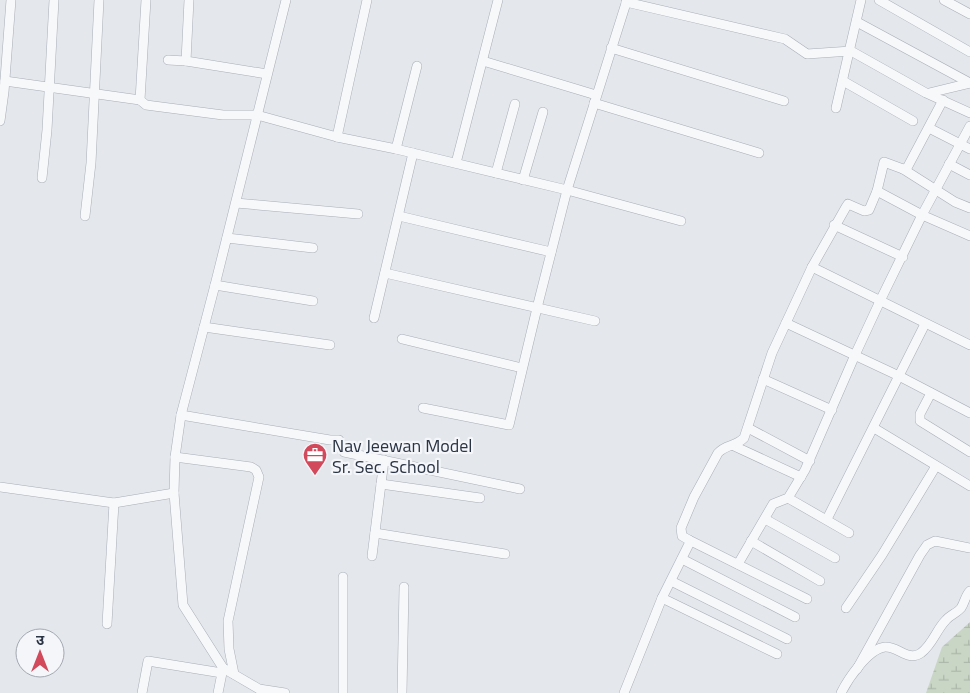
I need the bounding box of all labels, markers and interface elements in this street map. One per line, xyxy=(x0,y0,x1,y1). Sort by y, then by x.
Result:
place label: Nav Jeewan Model Sr. Sec. School xyxy=(332,432,473,480)
office icon: Nav Jeewan Model Sr. Sec. School xyxy=(302,442,328,476)
north arrow xyxy=(15,628,65,678)
text: उ xyxy=(36,629,45,650)

